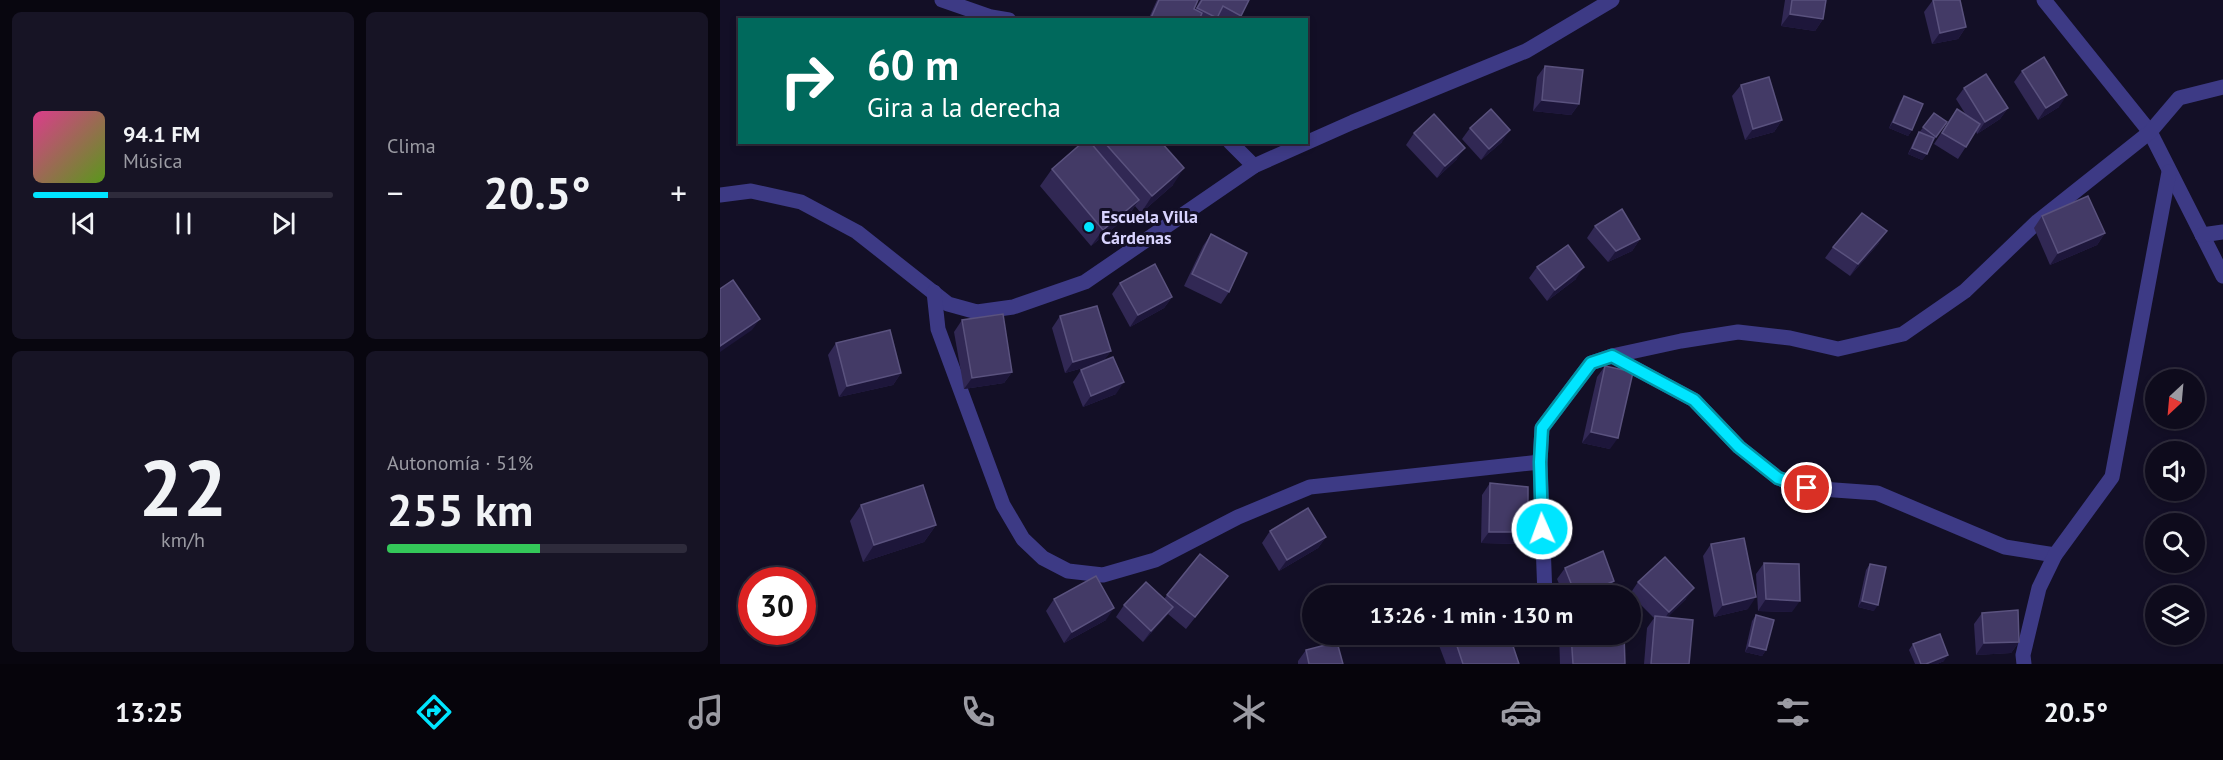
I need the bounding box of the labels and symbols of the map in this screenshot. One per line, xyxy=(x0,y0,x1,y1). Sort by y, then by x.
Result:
place label: Escuela Villa Cárdenas xyxy=(1101,205,1198,249)
marker: Escuela Villa Cárdenas xyxy=(1082,220,1096,234)
north arrow xyxy=(2145,369,2205,429)
pin xyxy=(1781,462,1832,513)
position arrow xyxy=(1510,497,1574,561)
speed limit sign: 30 xyxy=(738,567,816,645)

